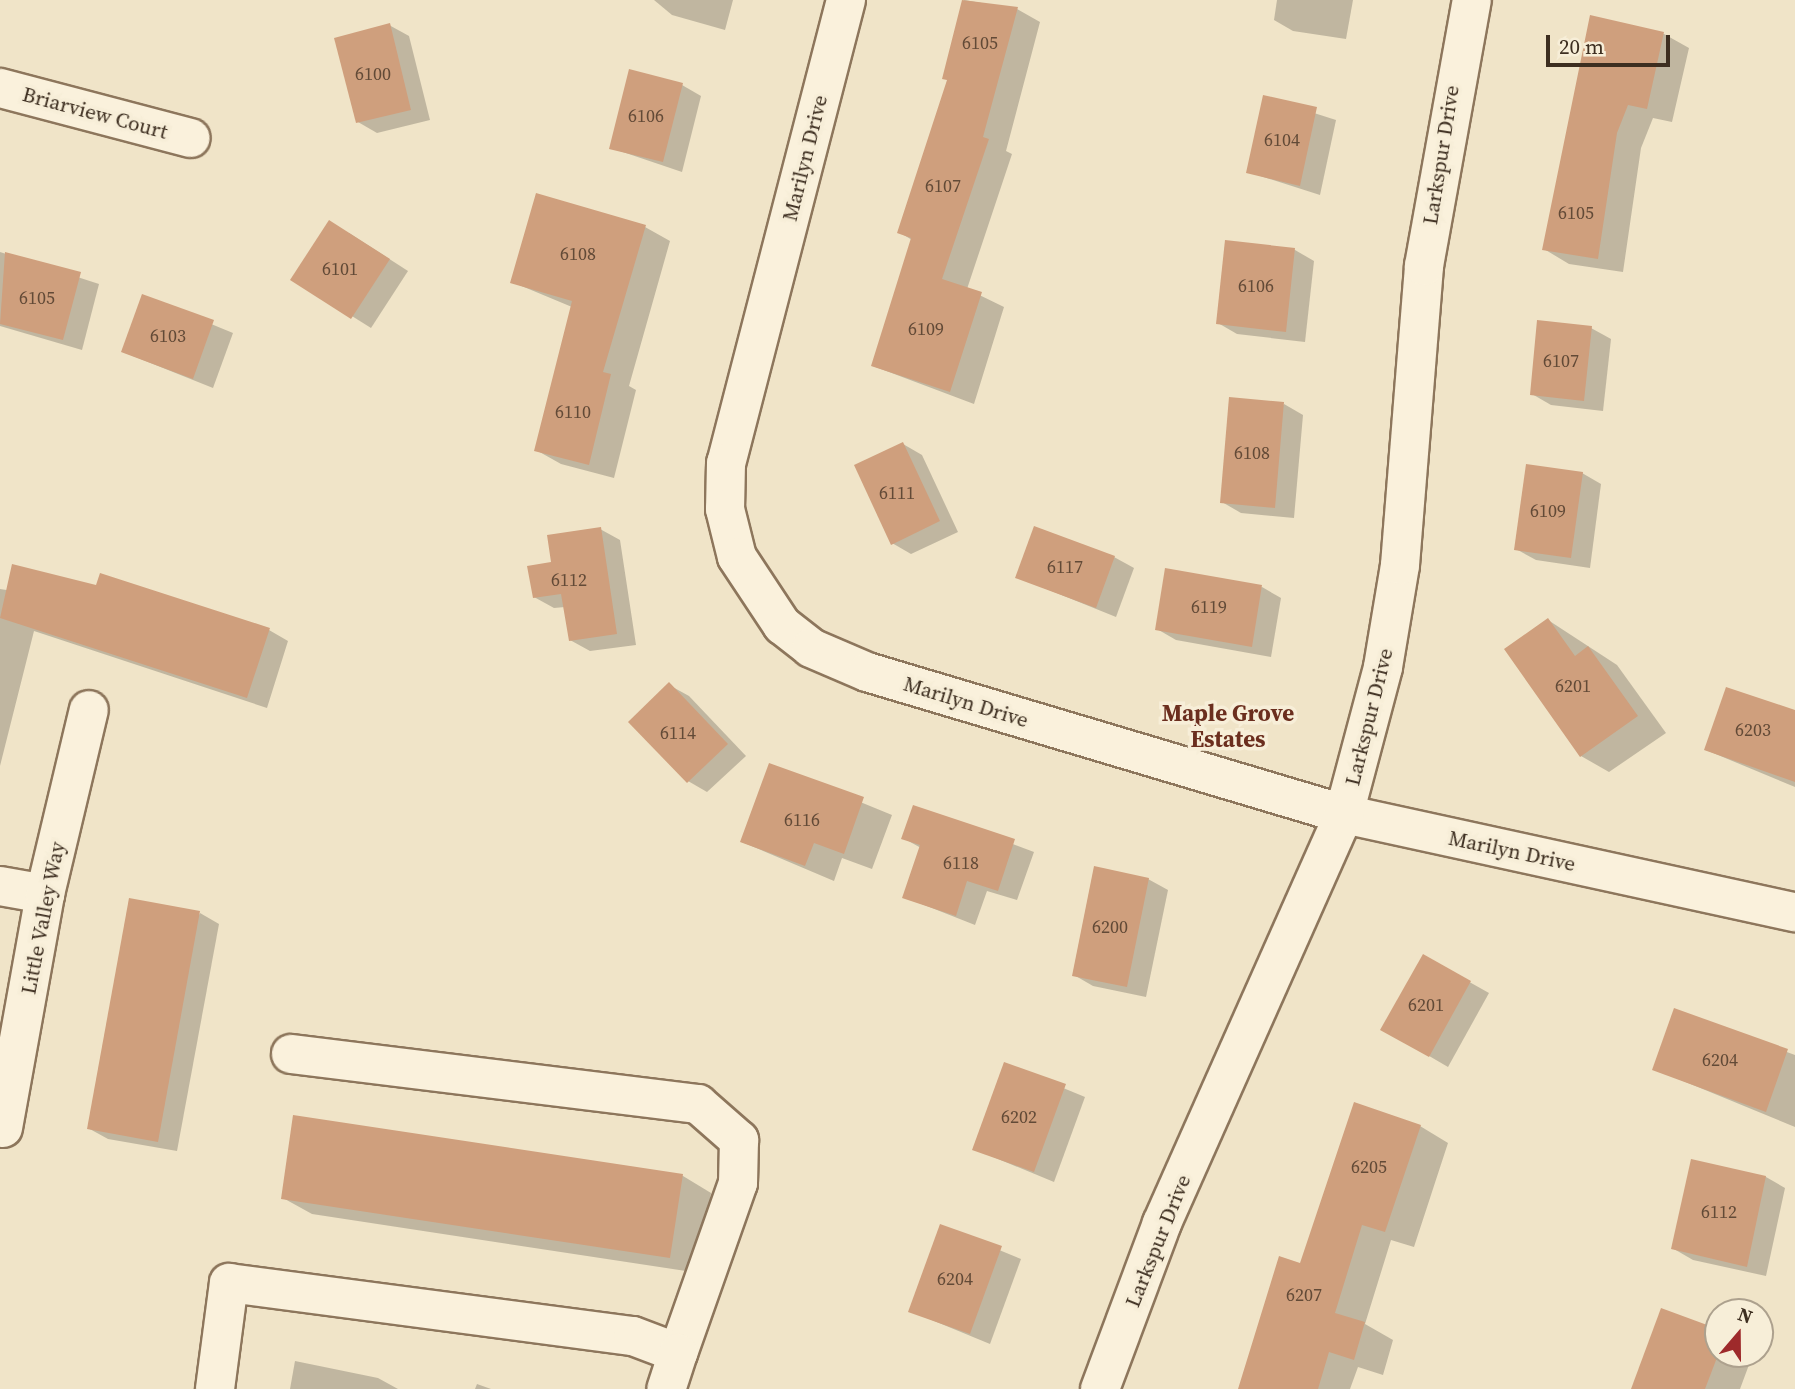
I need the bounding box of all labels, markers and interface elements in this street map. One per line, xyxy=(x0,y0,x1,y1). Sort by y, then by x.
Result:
scale bar xyxy=(1550,21,1674,65)
house number: 6105 xyxy=(962,32,998,54)
text: 20 m xyxy=(1559,32,1604,61)
house number: 6100 xyxy=(355,63,391,85)
street label: Briarview Court xyxy=(20,82,170,144)
street label: Larkspur Drive xyxy=(1418,84,1464,226)
street label: Marilyn Drive xyxy=(777,92,833,224)
house number: 6106 xyxy=(628,105,664,127)
house number: 6104 xyxy=(1264,129,1300,151)
house number: 6107 xyxy=(925,175,961,197)
house number: 6105 xyxy=(1558,202,1594,224)
house number: 6108 xyxy=(560,243,596,265)
house number: 6101 xyxy=(322,258,358,280)
house number: 6106 xyxy=(1238,275,1274,297)
house number: 6105 xyxy=(19,287,55,309)
house number: 6109 xyxy=(908,318,944,340)
house number: 6103 xyxy=(150,325,186,347)
house number: 6107 xyxy=(1543,350,1579,372)
house number: 6110 xyxy=(555,401,591,423)
house number: 6108 xyxy=(1234,442,1270,464)
house number: 6111 xyxy=(879,482,915,504)
house number: 6109 xyxy=(1530,500,1566,522)
house number: 6117 xyxy=(1047,556,1083,578)
house number: 6112 xyxy=(551,569,587,591)
house number: 6119 xyxy=(1191,596,1227,618)
street label: Larkspur Drive xyxy=(1340,646,1398,788)
street label: Marilyn Drive xyxy=(900,671,1032,733)
house number: 6201 xyxy=(1555,675,1591,697)
district label: Maple Grove Estates xyxy=(1162,699,1294,753)
house number: 6203 xyxy=(1735,719,1771,741)
house number: 6114 xyxy=(660,722,696,744)
house number: 6116 xyxy=(784,809,820,831)
street label: Marilyn Drive xyxy=(1446,825,1578,877)
street label: Little Valley Way xyxy=(16,839,70,997)
house number: 6118 xyxy=(943,852,979,874)
house number: 6200 xyxy=(1092,916,1128,938)
house number: 6201 xyxy=(1408,994,1444,1016)
house number: 6204 xyxy=(1702,1049,1738,1071)
house number: 6202 xyxy=(1001,1106,1037,1128)
house number: 6205 xyxy=(1351,1156,1387,1178)
street label: Larkspur Drive xyxy=(1120,1171,1196,1311)
house number: 6112 xyxy=(1701,1201,1737,1223)
house number: 6204 xyxy=(937,1268,973,1290)
house number: 6207 xyxy=(1286,1284,1322,1306)
north arrow xyxy=(1704,1298,1774,1368)
text: N xyxy=(1735,1301,1756,1330)

